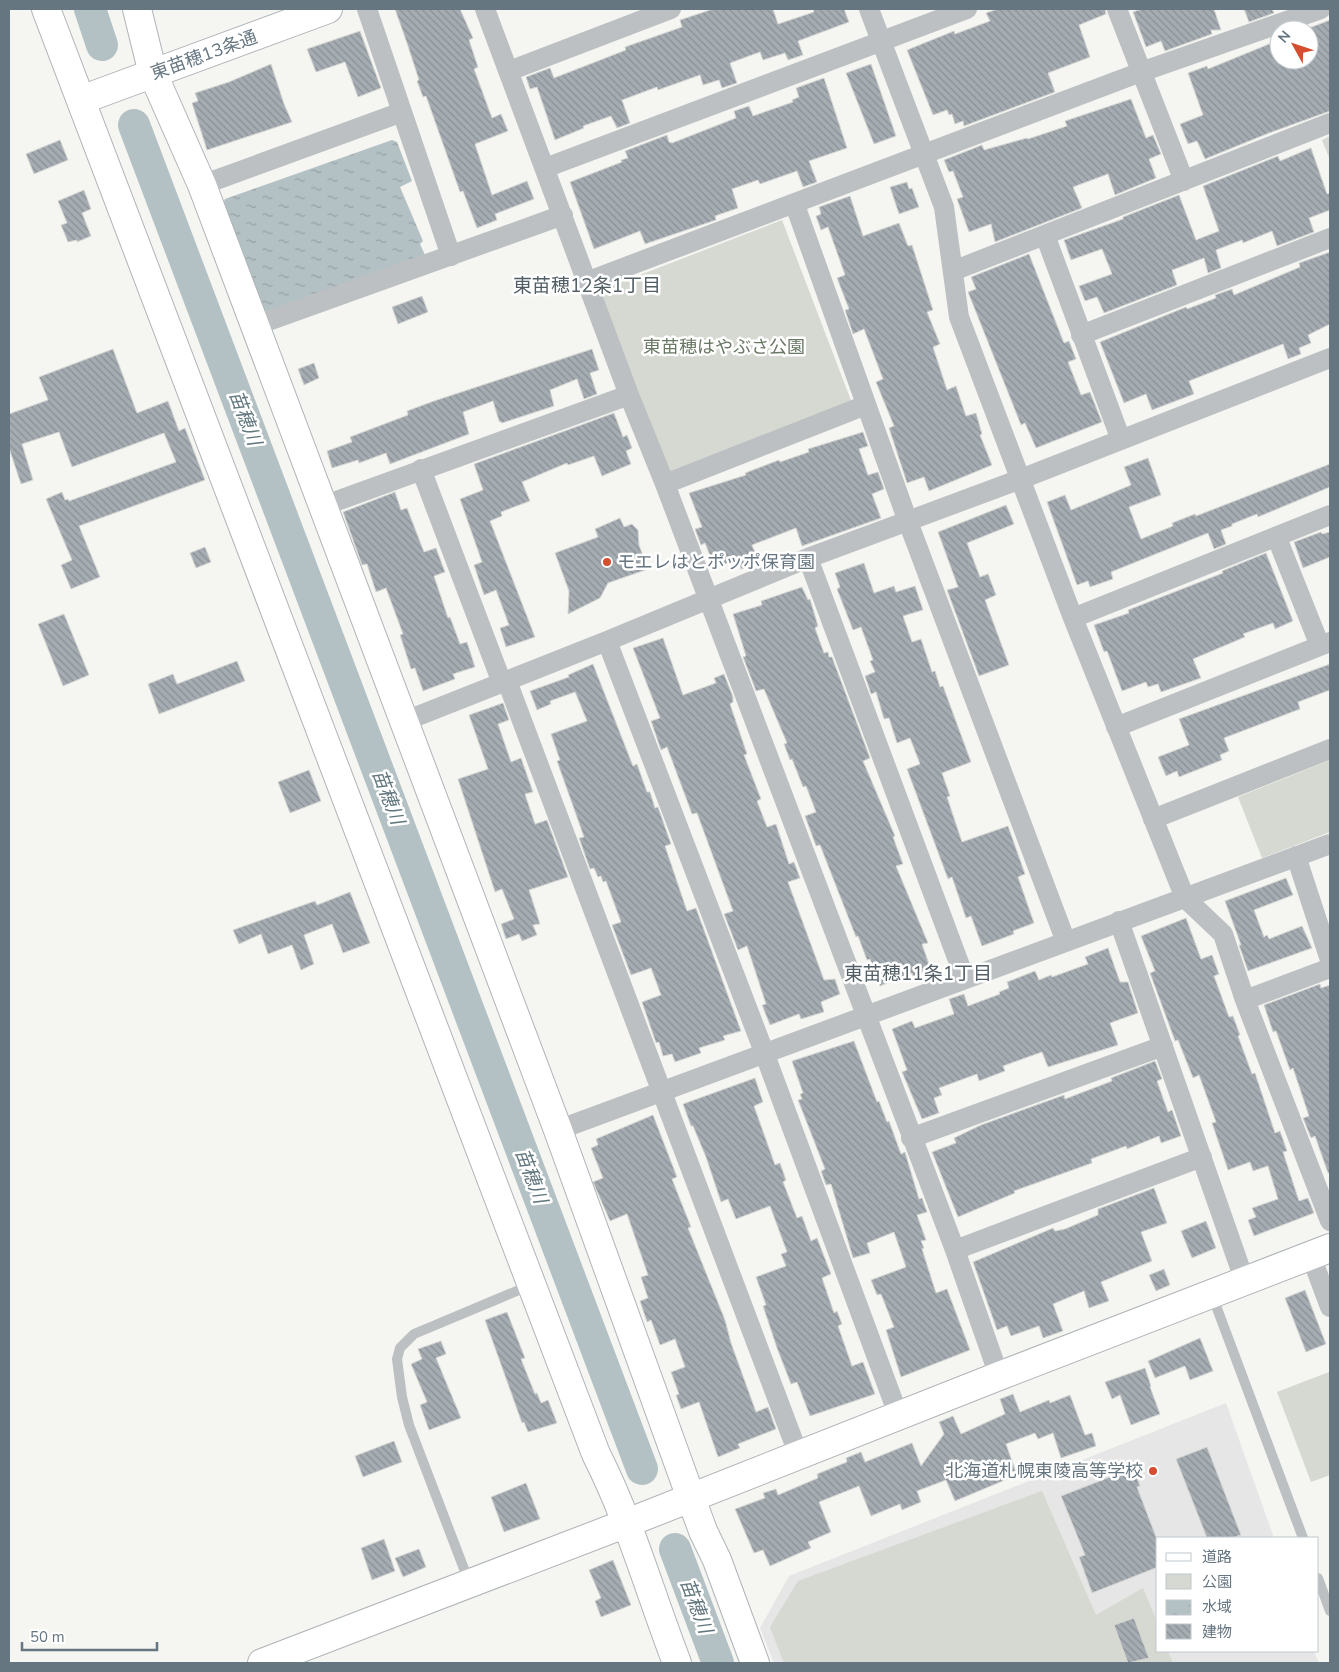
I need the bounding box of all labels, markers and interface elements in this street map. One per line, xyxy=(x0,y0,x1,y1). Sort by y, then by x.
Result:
north arrow xyxy=(1269,20,1319,70)
street label: 東苗穂13条通 xyxy=(147,25,261,85)
text: N xyxy=(1274,27,1295,47)
district label: 東苗穂12条1丁目 xyxy=(513,273,661,299)
park label: 東苗穂はやぶさ公園 xyxy=(643,335,805,359)
water label: 苗穂川 xyxy=(223,387,268,451)
place label: モエレはとポッポ保育園 xyxy=(617,550,815,574)
marker: モエレはとポッポ保育園 xyxy=(601,556,613,568)
water label: 苗穂川 xyxy=(366,766,411,830)
district label: 東苗穂11条1丁目 xyxy=(844,961,992,987)
water label: 苗穂川 xyxy=(509,1145,554,1209)
place label: 北海道札幌東陵高等学校 xyxy=(945,1459,1143,1483)
marker: 北海道札幌東陵高等学校 xyxy=(1147,1465,1159,1477)
legend xyxy=(1156,1537,1319,1652)
text: 道路 xyxy=(1202,1547,1232,1567)
text: 公園 xyxy=(1202,1572,1232,1592)
water label: 苗穂川 xyxy=(674,1575,719,1639)
text: 水域 xyxy=(1202,1597,1232,1617)
scale bar xyxy=(22,1620,158,1652)
text: 建物 xyxy=(1202,1622,1232,1642)
text: 50 m xyxy=(30,1627,65,1647)

